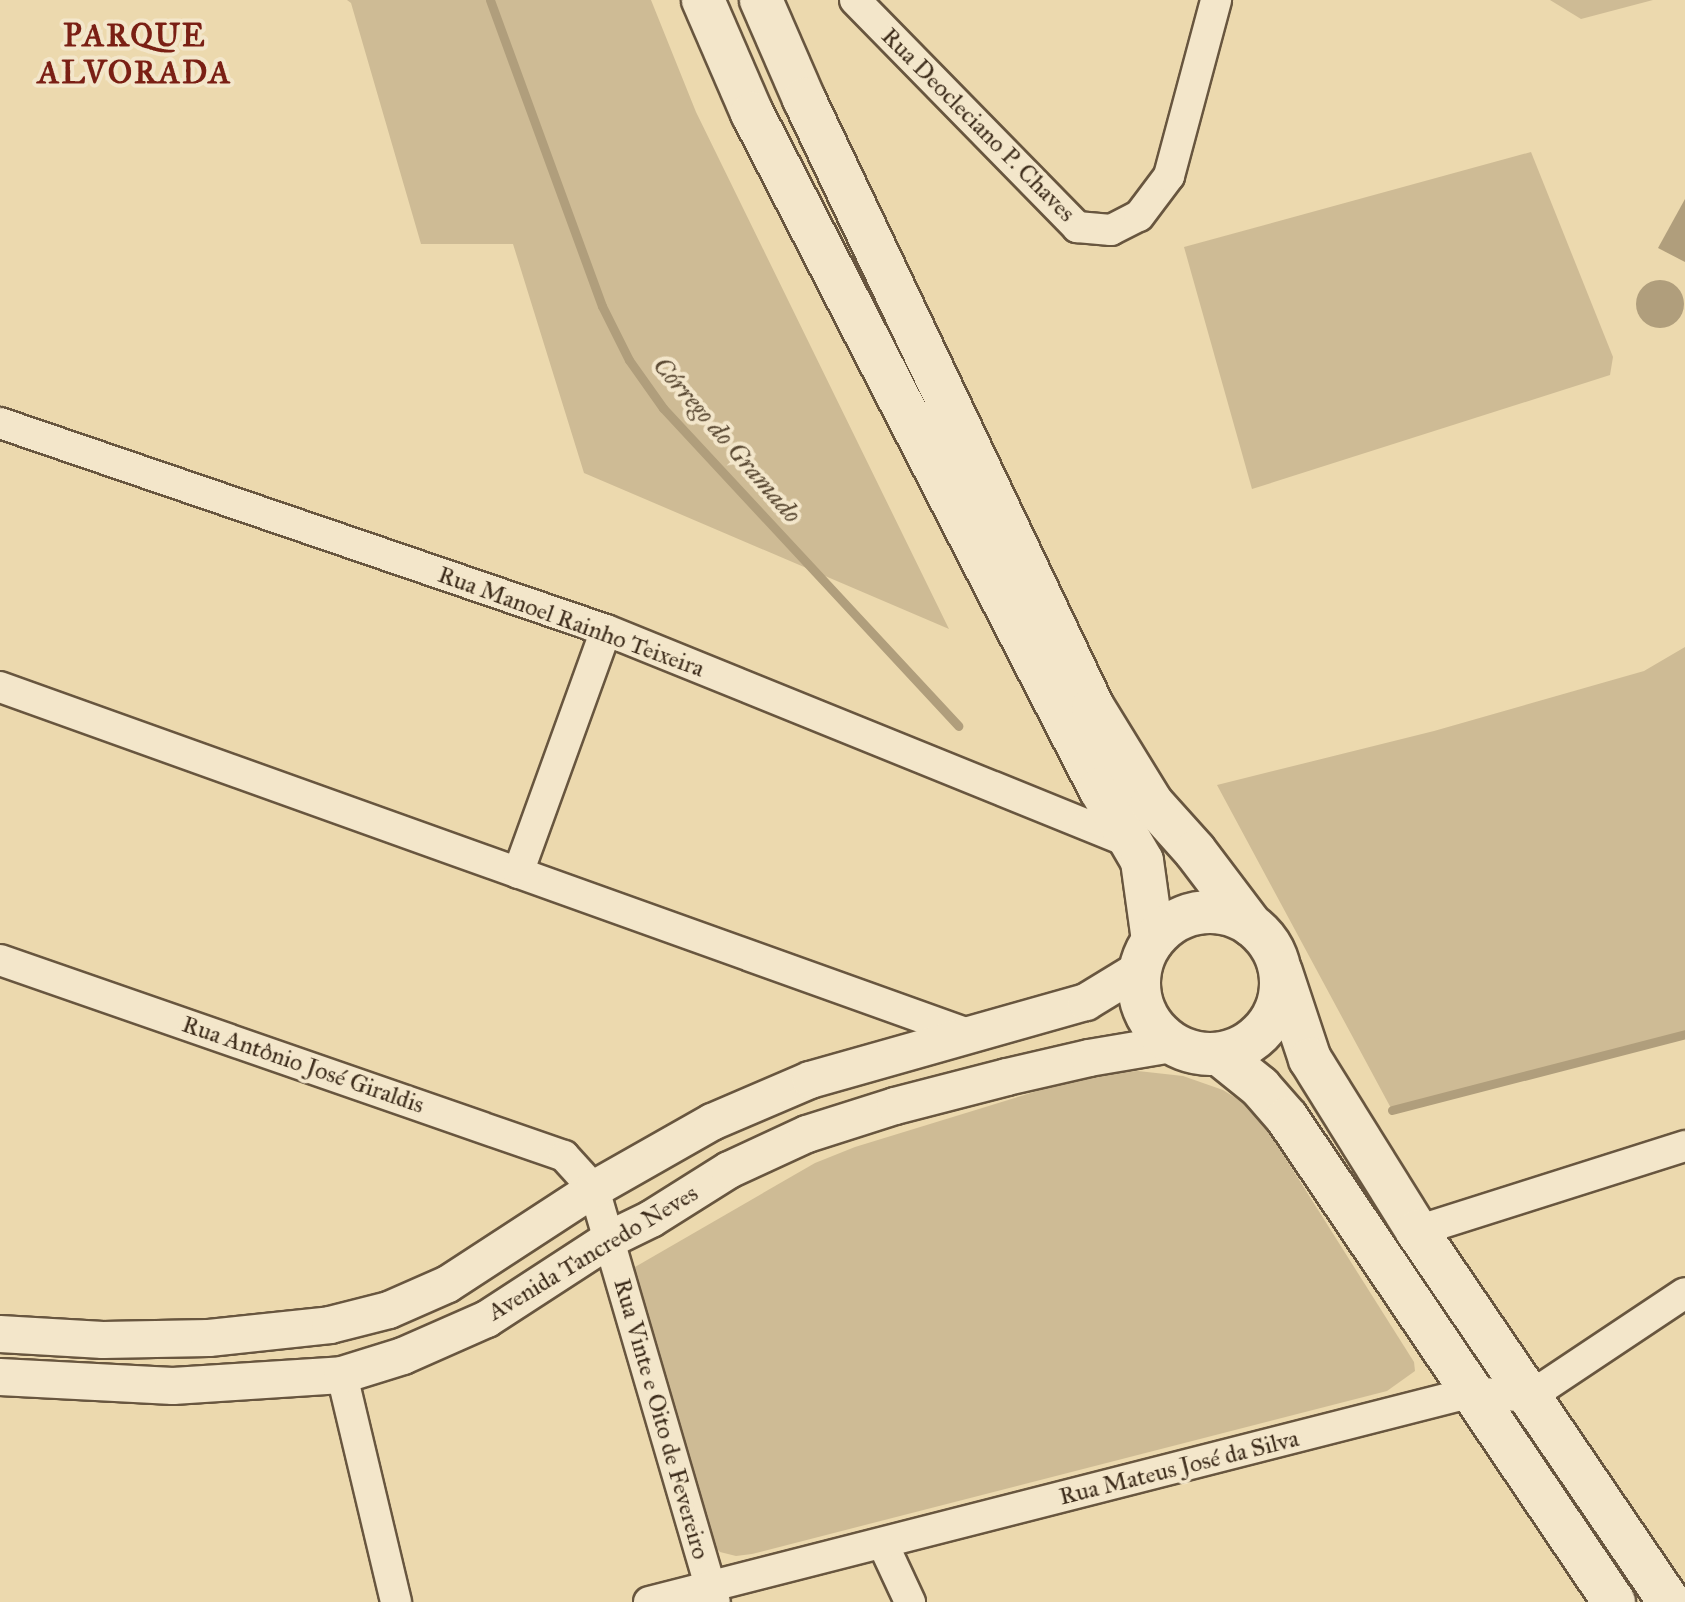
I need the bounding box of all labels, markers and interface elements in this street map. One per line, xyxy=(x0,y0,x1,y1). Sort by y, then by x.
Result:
district label: PARQUE ALVORADA xyxy=(38,18,232,93)
street label: Rua Deocleciano P. Chaves xyxy=(875,22,1081,228)
water label: Córrego do Gramado xyxy=(646,350,808,530)
street label: Rua Manoel Rainho Teixeira xyxy=(434,560,708,684)
street label: Rua Antônio José Giraldis xyxy=(178,1010,428,1120)
street label: Avenida Tancredo Neves xyxy=(483,1179,703,1327)
street label: Rua Vinte e Oito de Fevereiro xyxy=(607,1275,715,1563)
street label: Rua Mateus José da Silva xyxy=(1056,1424,1302,1512)

